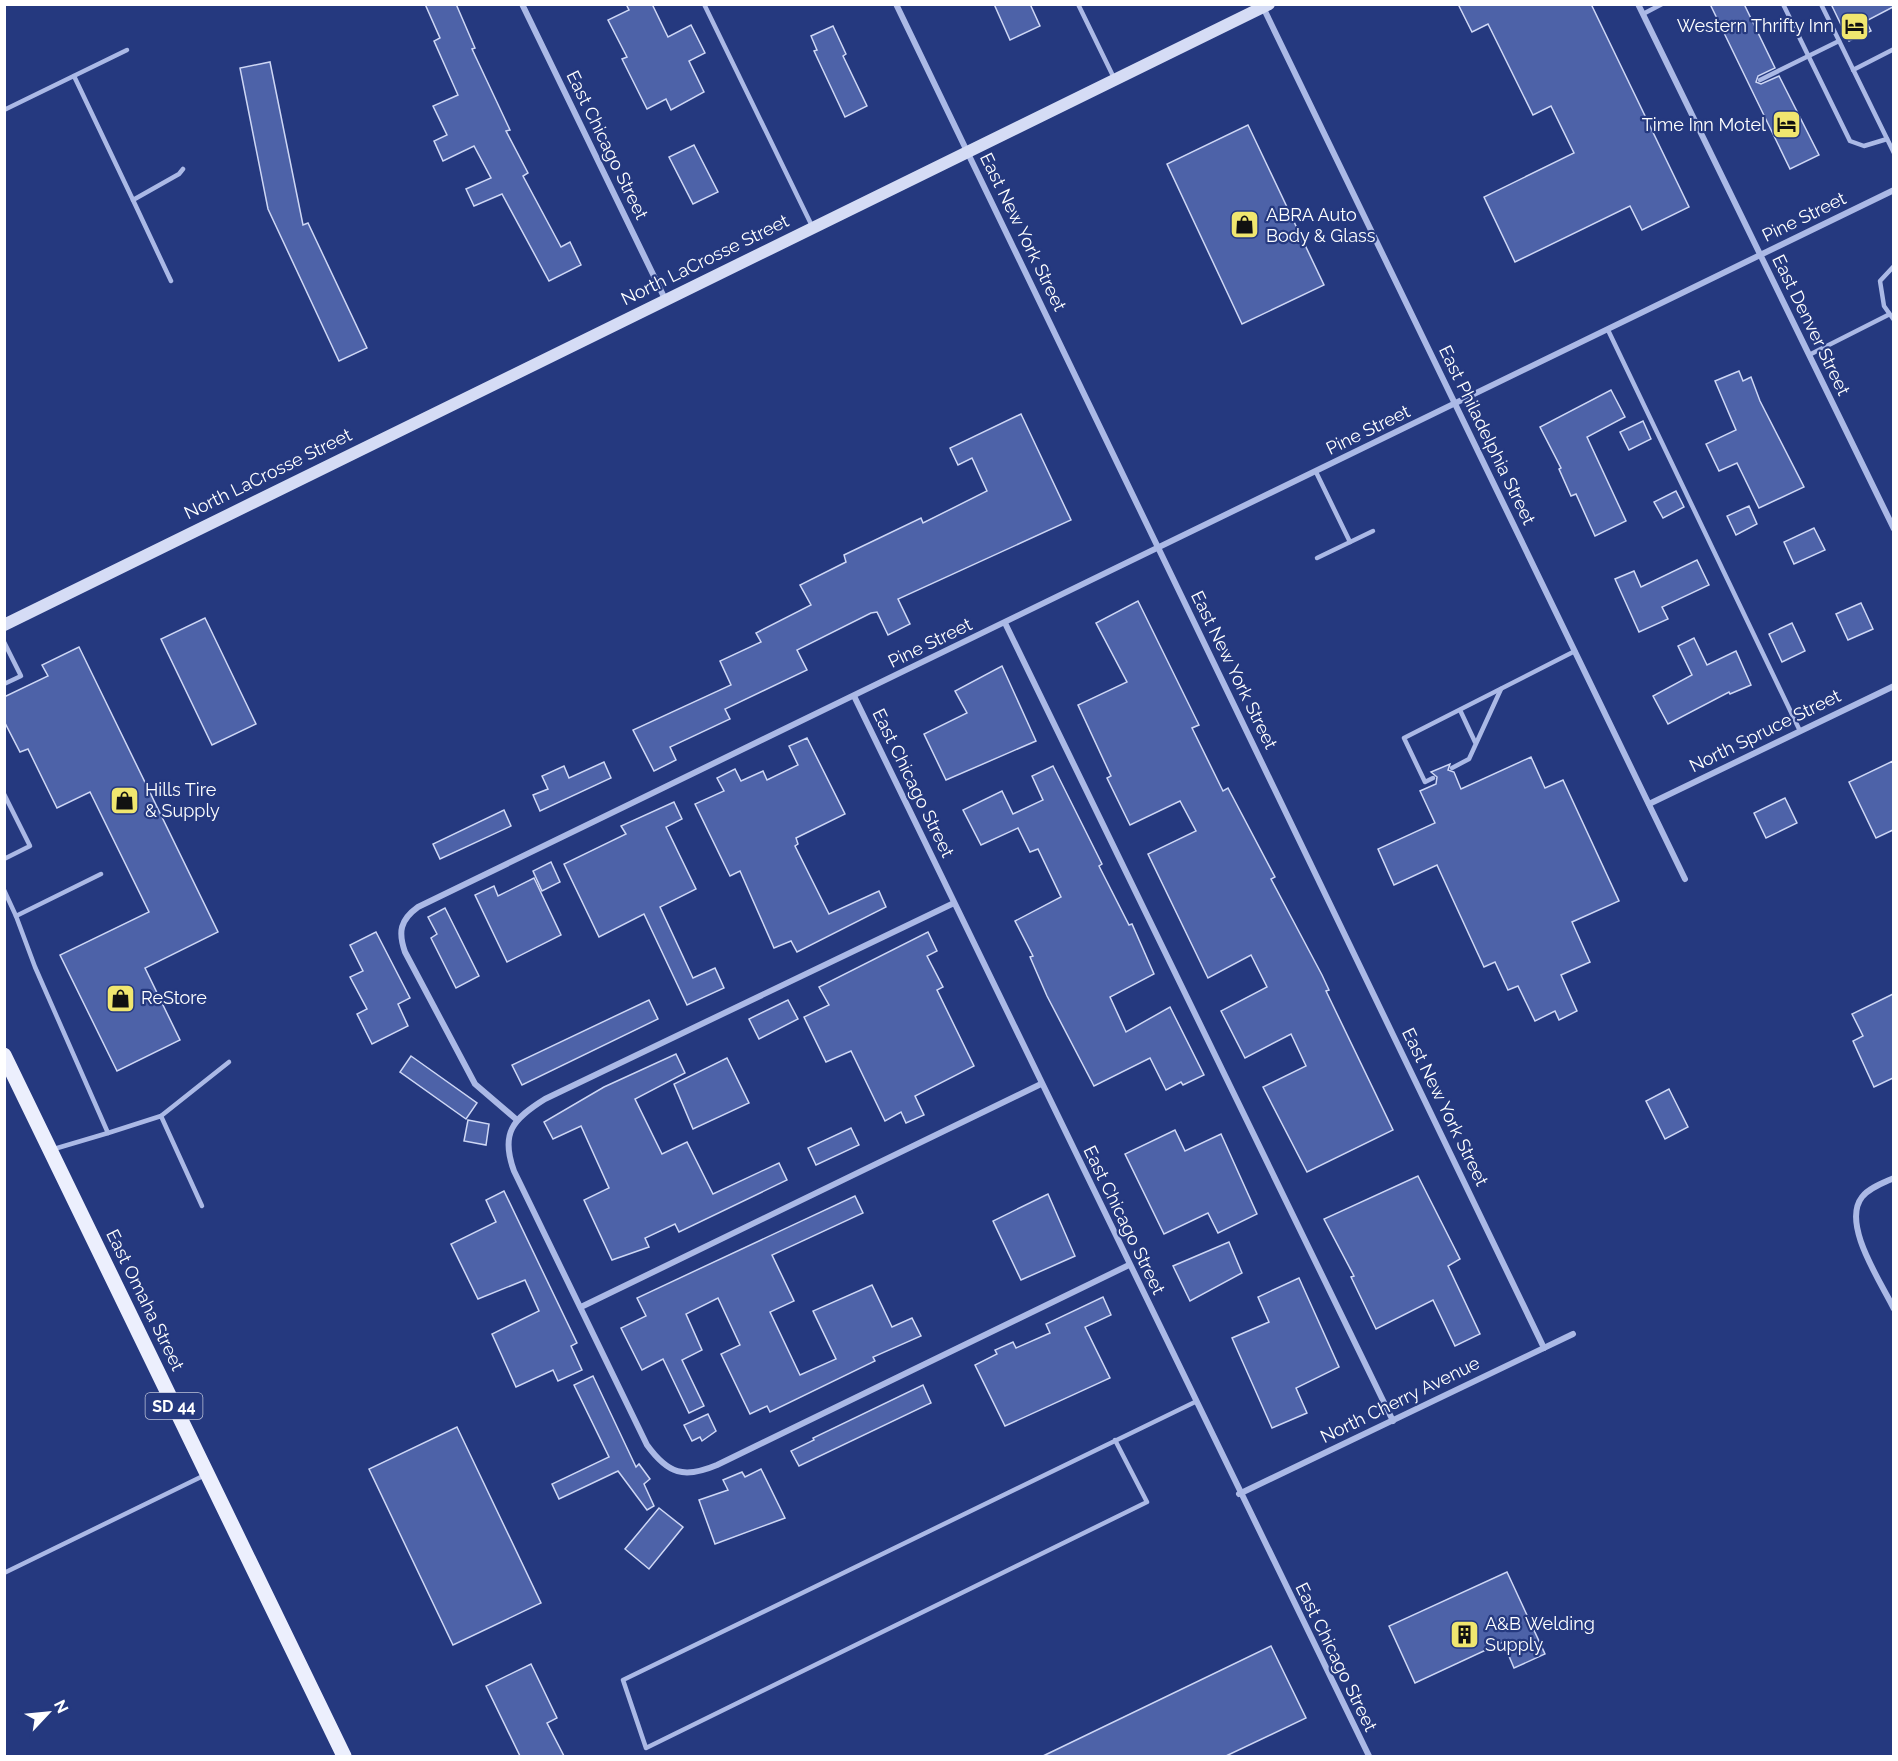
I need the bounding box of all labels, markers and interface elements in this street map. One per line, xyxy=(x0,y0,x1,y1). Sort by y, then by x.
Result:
hotel icon: Western Thrifty Inn xyxy=(1839,10,1871,42)
place label: Western Thrifty Inn xyxy=(1677,15,1834,36)
street label: East Chicago Street xyxy=(562,67,653,223)
hotel icon: Time Inn Motel xyxy=(1771,109,1803,141)
place label: Time Inn Motel xyxy=(1642,114,1766,135)
street label: East New York Street xyxy=(976,149,1071,314)
street label: Pine Street xyxy=(1758,187,1849,246)
place label: ABRA Auto Body & Glass xyxy=(1266,204,1376,246)
shop icon: ABRA Auto Body & Glass xyxy=(1229,209,1261,241)
street label: North LaCrosse Street xyxy=(618,210,792,309)
street label: East Denver Street xyxy=(1768,251,1855,399)
street label: East Philadelphia Street xyxy=(1435,342,1540,528)
street label: Pine Street xyxy=(1322,400,1413,459)
street label: North LaCrosse Street xyxy=(181,424,355,523)
street label: East New York Street xyxy=(1187,587,1282,752)
street label: Pine Street xyxy=(884,613,975,672)
street label: North Spruce Street xyxy=(1686,685,1844,776)
street label: East Chicago Street xyxy=(868,705,959,861)
place label: Hills Tire & Supply xyxy=(145,779,220,821)
shop icon: Hills Tire & Supply xyxy=(108,784,140,816)
shop icon: ReStore xyxy=(104,982,136,1014)
place label: ReStore xyxy=(141,987,207,1008)
street label: East New York Street xyxy=(1398,1024,1493,1189)
street label: East Chicago Street xyxy=(1079,1142,1170,1298)
street label: East Omaha Street xyxy=(102,1226,189,1374)
street label: North Cherry Avenue xyxy=(1317,1352,1483,1447)
road number: SD 44 xyxy=(146,1393,202,1419)
street label: East Chicago Street xyxy=(1291,1579,1382,1735)
place label: A&B Welding Supply xyxy=(1485,1613,1595,1655)
building icon: A&B Welding Supply xyxy=(1448,1618,1480,1650)
north arrow xyxy=(18,1683,78,1743)
text: N xyxy=(50,1697,72,1716)

